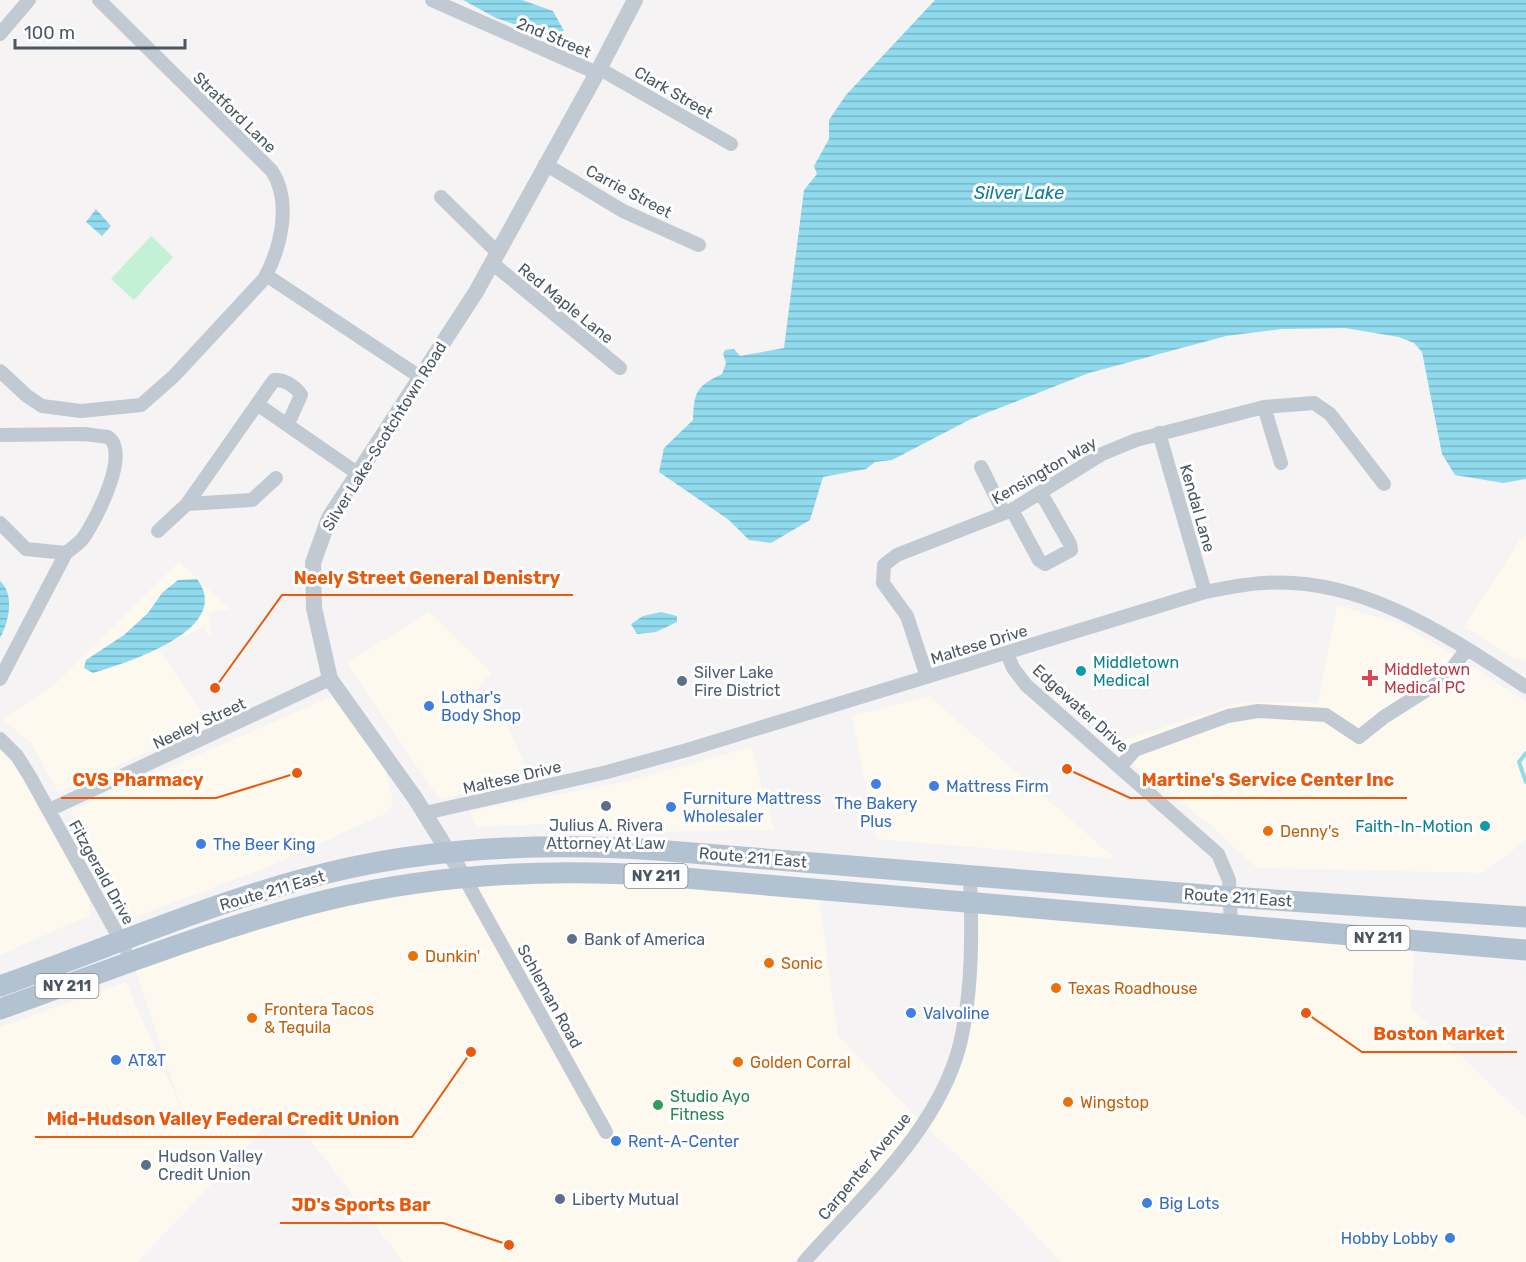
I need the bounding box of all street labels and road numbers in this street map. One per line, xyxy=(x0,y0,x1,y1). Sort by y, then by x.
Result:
street label: 2nd Street xyxy=(514,13,594,62)
street label: Clark Street xyxy=(631,62,716,123)
street label: Stratford Lane xyxy=(189,68,280,157)
street label: Carrie Street xyxy=(583,161,675,222)
street label: Red Maple Lane xyxy=(514,259,617,348)
street label: Silver Lake-Scotchtown Road xyxy=(318,338,451,534)
street label: Kensington Way xyxy=(988,433,1100,508)
street label: Kendal Lane xyxy=(1176,462,1219,554)
street label: Maltese Drive xyxy=(928,621,1030,668)
street label: Edgewater Drive xyxy=(1029,660,1132,756)
street label: Neeley Street xyxy=(150,694,249,753)
street label: Maltese Drive xyxy=(461,757,563,798)
street label: Fitzgerald Drive xyxy=(65,817,138,928)
street label: Route 211 East xyxy=(698,843,808,872)
road number: NY 211 xyxy=(624,864,688,888)
street label: Route 211 East xyxy=(217,866,327,915)
street label: Route 211 East xyxy=(1183,884,1293,911)
road number: NY 211 xyxy=(1346,926,1410,950)
street label: Schleman Road xyxy=(513,941,586,1052)
road number: NY 211 xyxy=(36,974,98,998)
street label: Carpenter Avenue xyxy=(814,1109,915,1224)

